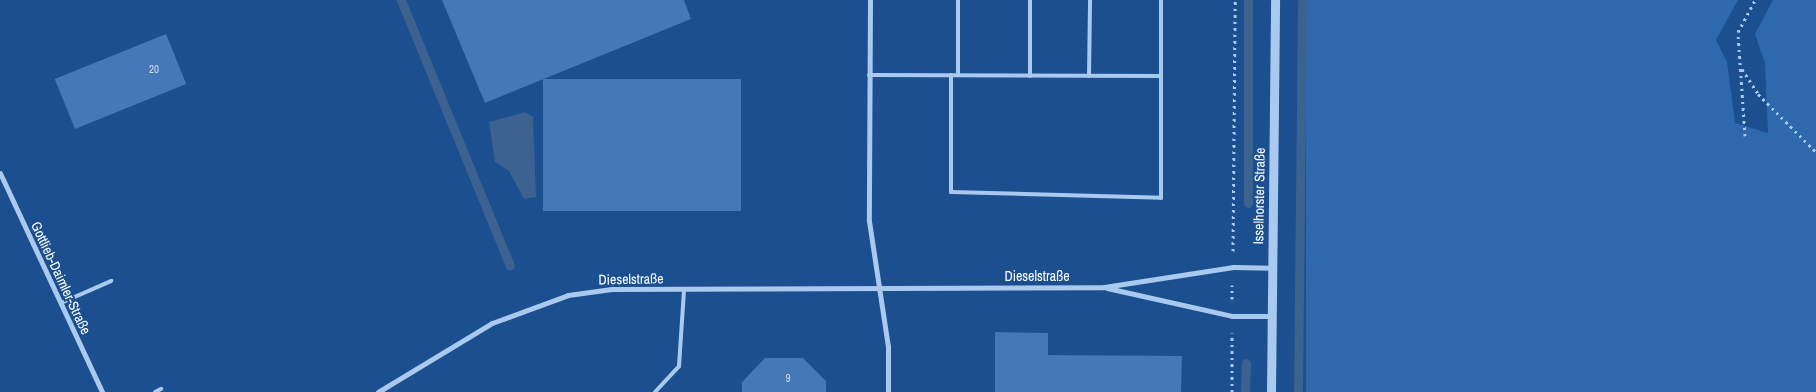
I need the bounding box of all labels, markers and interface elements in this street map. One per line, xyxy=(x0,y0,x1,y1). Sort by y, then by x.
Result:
house number: 20 xyxy=(149,62,159,76)
street label: Isselhorster Straße xyxy=(1250,147,1268,245)
street label: Gottlieb-Daimler-Straße xyxy=(28,219,94,337)
street label: Dieselstraße xyxy=(1004,268,1070,284)
street label: Dieselstraße xyxy=(598,270,664,288)
house number: 9 xyxy=(785,371,791,385)

